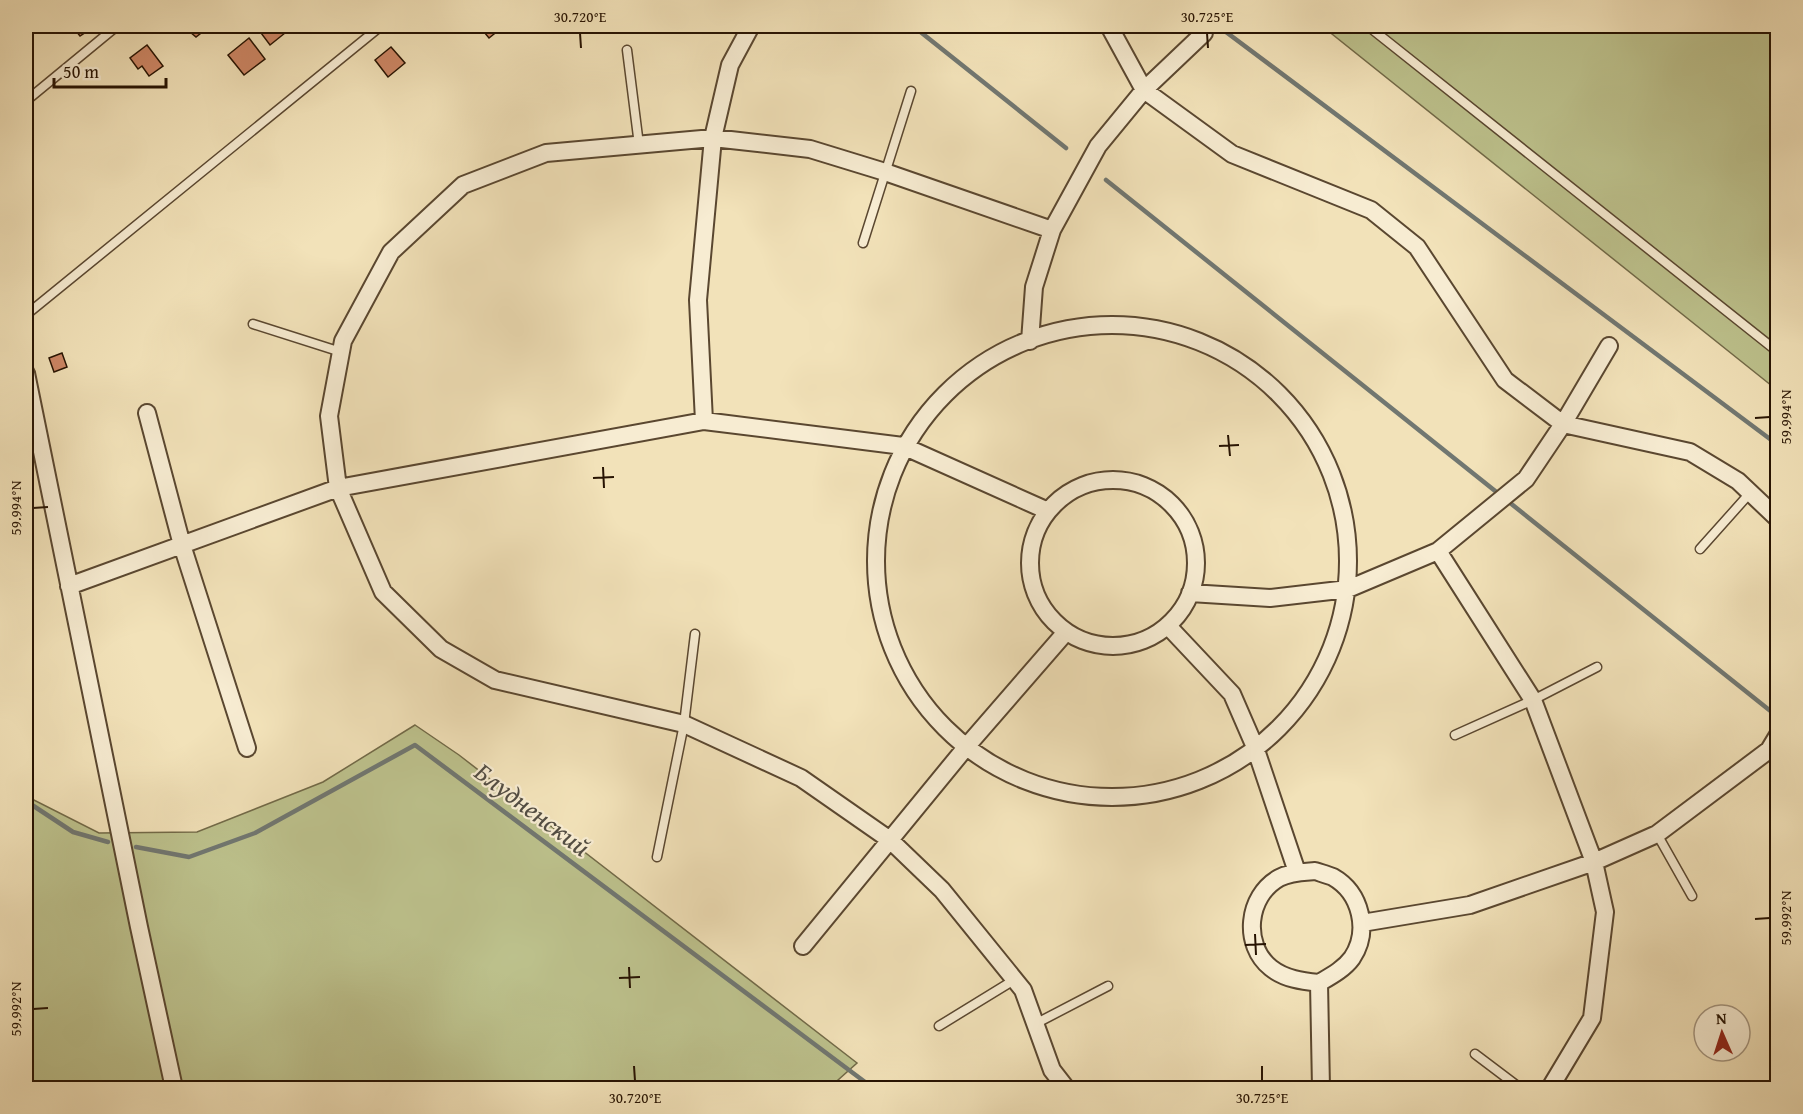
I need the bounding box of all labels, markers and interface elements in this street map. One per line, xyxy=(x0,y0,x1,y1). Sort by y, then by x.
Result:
text: 30.720°E xyxy=(554,6,607,27)
text: 30.725°E xyxy=(1181,6,1234,27)
scale bar xyxy=(54,51,166,89)
text: 50 m xyxy=(63,58,99,85)
text: 59.994°N xyxy=(1775,389,1796,444)
text: 59.994°N xyxy=(5,480,26,535)
water label: Блудненский xyxy=(467,752,599,866)
text: 59.992°N xyxy=(1775,890,1796,945)
text: 59.992°N xyxy=(5,981,26,1036)
north arrow xyxy=(1692,1003,1752,1063)
text: N xyxy=(1715,1006,1727,1030)
text: 30.720°E xyxy=(609,1087,662,1108)
text: 30.725°E xyxy=(1236,1087,1289,1108)

